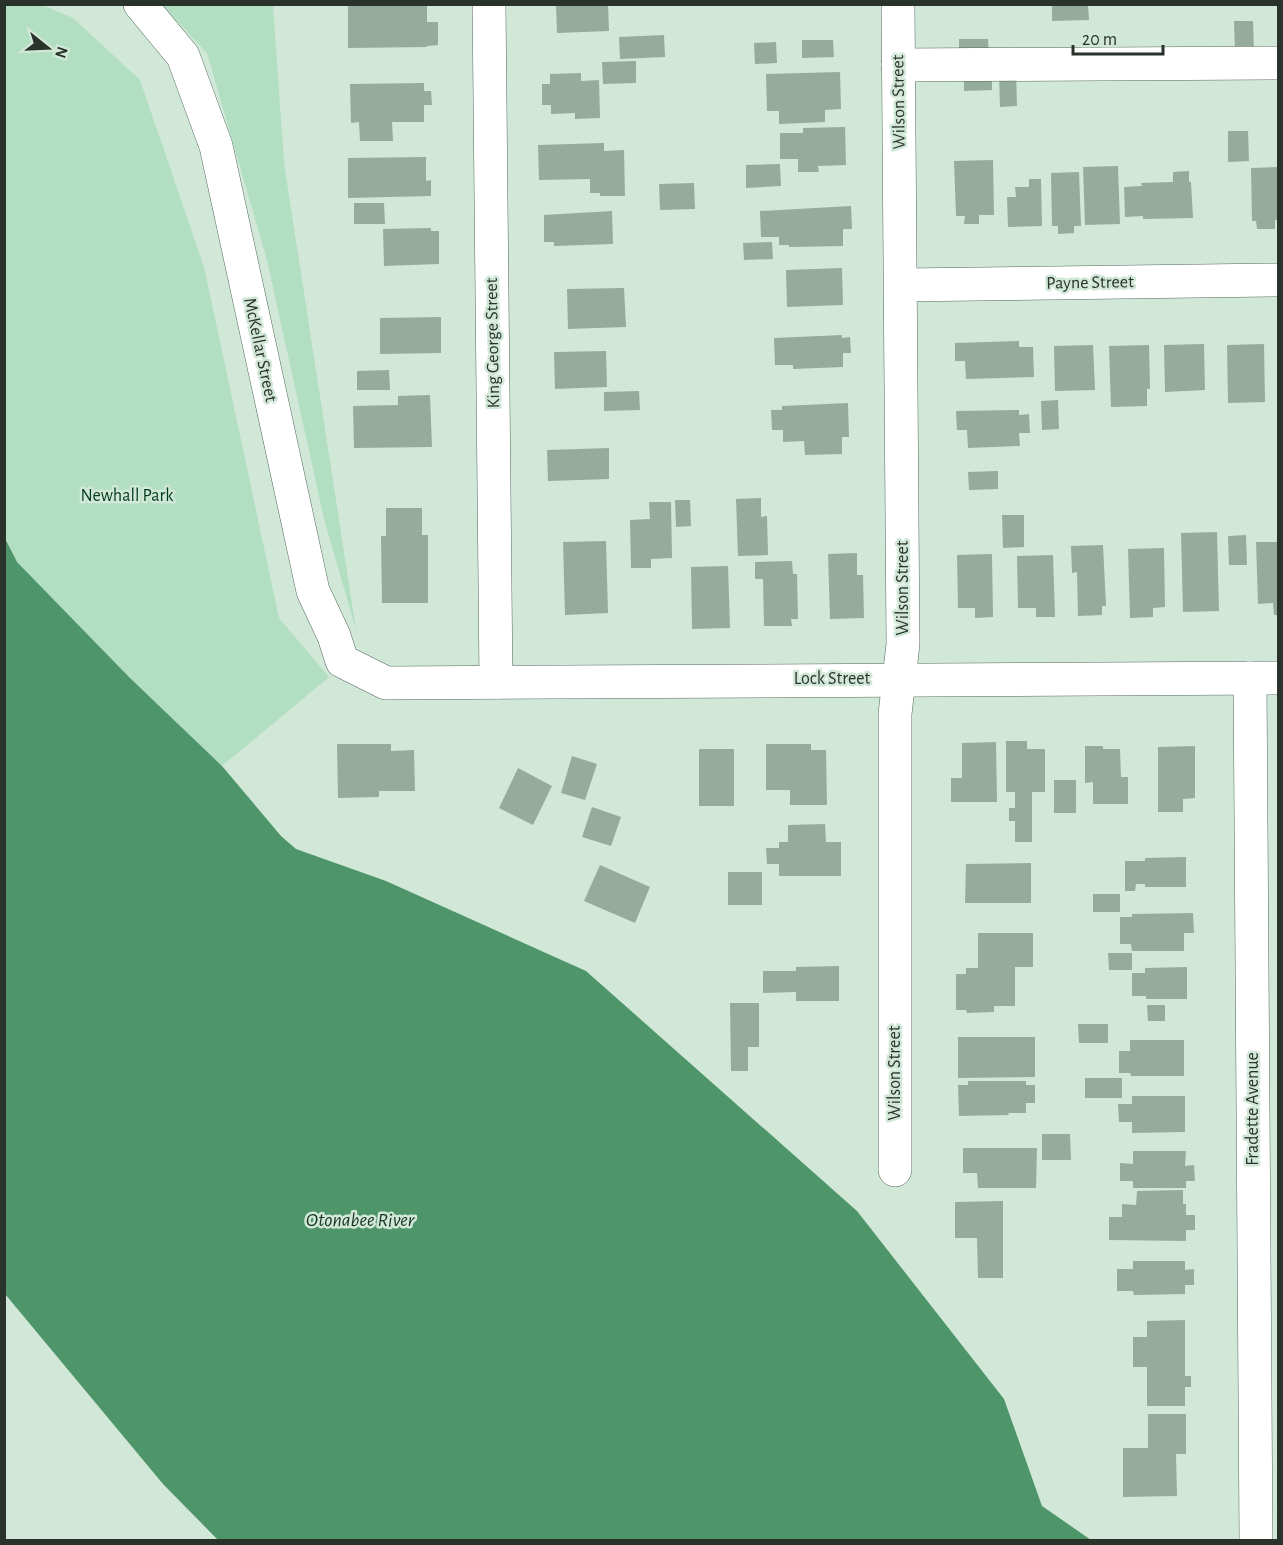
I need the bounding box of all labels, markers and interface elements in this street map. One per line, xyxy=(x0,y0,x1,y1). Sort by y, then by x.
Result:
north arrow xyxy=(18,18,78,78)
scale bar xyxy=(1073,18,1163,56)
text: 20 m xyxy=(1082,31,1117,49)
text: N xyxy=(52,45,71,60)
street label: Wilson Street xyxy=(889,54,909,150)
street label: Payne Street xyxy=(1046,273,1134,293)
street label: King George Street xyxy=(483,277,503,409)
street label: McKellar Street xyxy=(240,296,280,404)
park label: Newhall Park xyxy=(81,487,174,505)
street label: Wilson Street xyxy=(894,540,912,635)
street label: Lock Street xyxy=(794,670,871,688)
street label: Wilson Street xyxy=(886,1025,904,1120)
street label: Fradette Avenue xyxy=(1244,1052,1262,1166)
water label: Otonabee River xyxy=(306,1210,415,1230)

